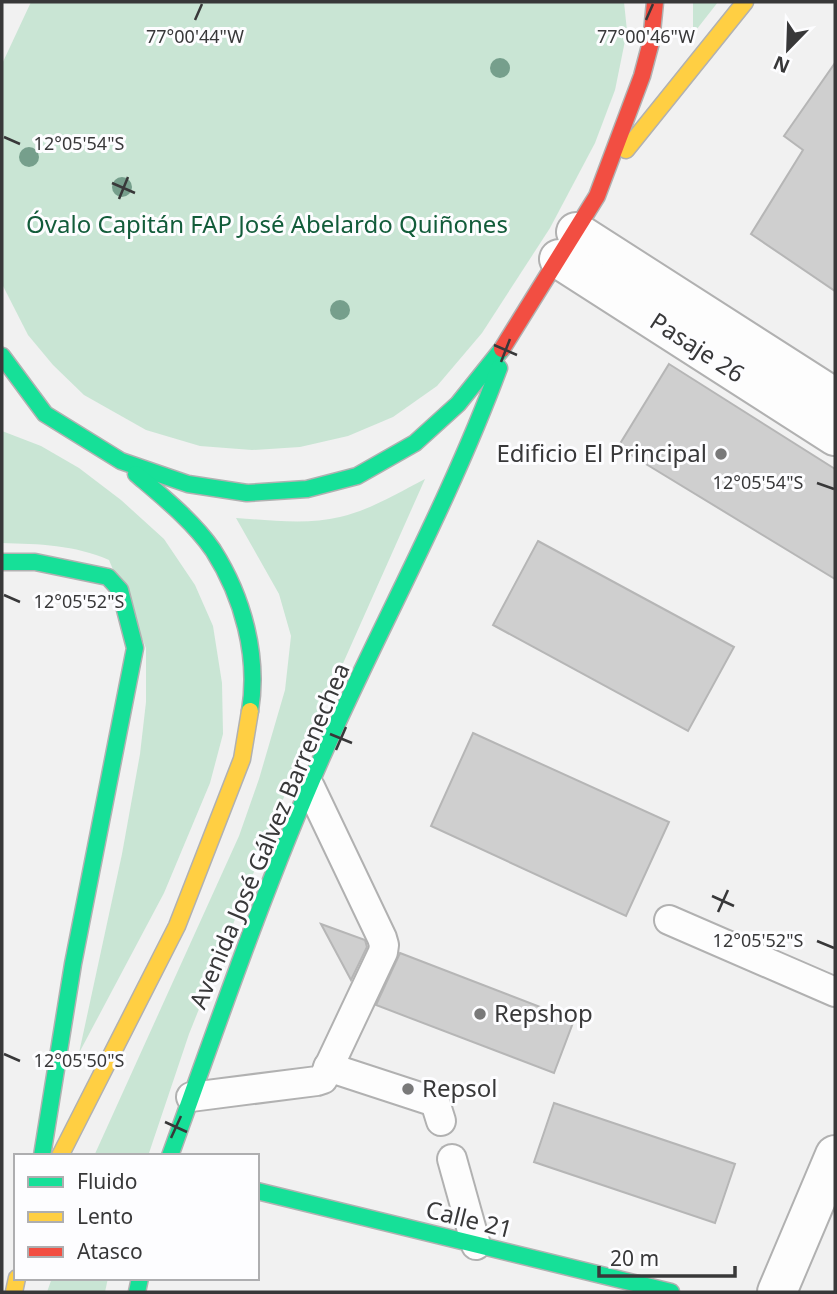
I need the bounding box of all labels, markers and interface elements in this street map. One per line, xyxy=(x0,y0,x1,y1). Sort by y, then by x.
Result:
north arrow xyxy=(753,14,823,84)
text: 77°00'44"W xyxy=(146,24,244,48)
text: 77°00'46"W xyxy=(597,24,695,48)
text: N xyxy=(769,50,794,80)
text: 12°05'54"S xyxy=(34,131,124,155)
park label: Óvalo Capitán FAP José Abelardo Quiñones xyxy=(26,207,508,240)
street label: Pasaje 26 xyxy=(644,304,751,390)
place label: Edificio El Principal xyxy=(496,436,707,469)
marker: Edificio El Principal xyxy=(713,446,729,462)
text: 12°05'54"S xyxy=(713,470,803,494)
text: 12°05'52"S xyxy=(34,589,124,613)
street label: Avenida José Gálvez Barrenechea xyxy=(181,657,357,1013)
text: 12°05'52"S xyxy=(713,928,803,952)
place label: Repshop xyxy=(494,996,593,1029)
marker: Repshop xyxy=(472,1006,488,1022)
text: 12°05'50"S xyxy=(34,1048,124,1072)
place label: Repsol xyxy=(422,1071,497,1104)
marker: Repsol xyxy=(400,1081,416,1097)
legend xyxy=(14,1154,259,1280)
text: Fluido xyxy=(77,1167,137,1195)
street label: Calle 21 xyxy=(423,1192,516,1245)
text: Lento xyxy=(77,1202,133,1230)
scale bar xyxy=(599,1234,736,1278)
text: Atasco xyxy=(77,1237,143,1265)
text: 20 m xyxy=(610,1244,659,1272)

